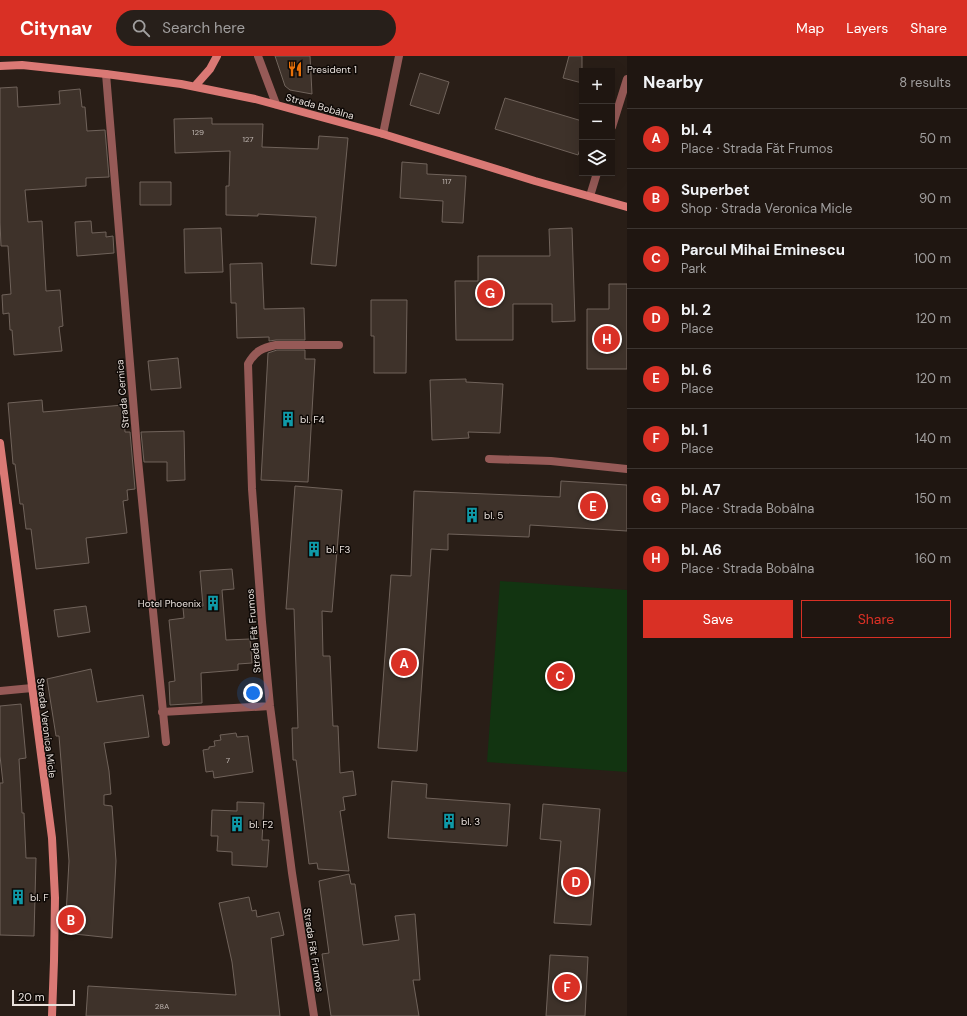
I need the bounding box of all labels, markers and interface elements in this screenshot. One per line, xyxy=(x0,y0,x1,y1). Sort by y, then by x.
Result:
search box xyxy=(116,10,396,46)
text: Citynav xyxy=(20,16,92,41)
icon: search xyxy=(130,17,152,39)
text: Search here xyxy=(162,18,245,38)
text: Map xyxy=(796,19,824,37)
text: Layers xyxy=(846,19,888,37)
text: Share xyxy=(910,19,947,37)
restaurant icon: President 1 xyxy=(286,60,304,78)
place label: President 1 xyxy=(307,63,357,76)
map controls xyxy=(579,68,615,176)
button: + xyxy=(579,68,615,104)
text: Nearby xyxy=(643,71,703,93)
text: 8 results xyxy=(899,74,951,91)
street label: Strada Bobâlna xyxy=(284,91,355,122)
button: − xyxy=(579,104,615,140)
text: bl. 4 xyxy=(681,120,712,140)
house number: 129 xyxy=(192,127,204,137)
text: A xyxy=(651,130,661,147)
text: 50 m xyxy=(919,130,951,147)
house number: 127 xyxy=(242,134,254,144)
button: layers xyxy=(579,140,615,176)
text: Place · Strada Făt Frumos xyxy=(681,140,833,157)
house number: 117 xyxy=(442,176,452,186)
text: Superbet xyxy=(681,180,750,200)
text: B xyxy=(652,190,660,207)
text: 90 m xyxy=(919,190,951,207)
text: Shop · Strada Veronica Micle xyxy=(681,200,852,217)
text: Parcul Mihai Eminescu xyxy=(681,240,845,260)
text: C xyxy=(651,250,661,267)
text: 100 m xyxy=(914,250,951,267)
text: Park xyxy=(681,260,707,277)
pin: G xyxy=(477,278,503,308)
text: bl. 2 xyxy=(681,300,711,320)
text: D xyxy=(651,310,661,327)
text: 120 m xyxy=(916,310,951,327)
text: Place xyxy=(681,320,713,337)
pin: H xyxy=(594,324,620,354)
street label: Strada Cernica xyxy=(113,359,132,429)
text: bl. 6 xyxy=(681,360,712,380)
text: E xyxy=(652,370,660,387)
text: 120 m xyxy=(916,370,951,387)
text: Place xyxy=(681,380,713,397)
building icon: bl. F4 xyxy=(279,410,297,428)
place label: bl. F4 xyxy=(300,413,325,426)
text: bl. 1 xyxy=(681,420,708,440)
text: F xyxy=(652,430,660,447)
text: 140 m xyxy=(915,430,951,447)
text: Place xyxy=(681,440,713,457)
text: bl. A7 xyxy=(681,480,721,500)
text: G xyxy=(651,490,661,507)
text: 150 m xyxy=(915,490,951,507)
pin: E xyxy=(580,491,606,521)
text: Place · Strada Bobâlna xyxy=(681,500,814,517)
building icon: bl. 5 xyxy=(463,506,481,524)
place label: bl. 5 xyxy=(484,509,503,522)
building icon: bl. F3 xyxy=(305,540,323,558)
text: bl. A6 xyxy=(681,540,722,560)
place label: bl. F3 xyxy=(326,543,350,556)
text: H xyxy=(651,550,661,567)
text: 160 m xyxy=(915,550,951,567)
text: Place · Strada Bobâlna xyxy=(681,560,814,577)
street label: Strada Făt Frumos xyxy=(243,588,264,674)
building icon: Hotel Phoenix xyxy=(204,594,222,612)
place label: Hotel Phoenix xyxy=(138,597,201,610)
button: Save xyxy=(643,600,793,638)
button: Share xyxy=(801,600,951,638)
pin: A xyxy=(391,648,417,678)
pin: C xyxy=(547,661,573,691)
street label: Strada Veronica Micle xyxy=(34,677,59,779)
your location xyxy=(243,683,263,703)
house number: 7 xyxy=(226,755,230,765)
building icon: bl. 3 xyxy=(440,812,458,830)
building icon: bl. F2 xyxy=(228,815,246,833)
place label: bl. 3 xyxy=(461,815,480,828)
place label: bl. F2 xyxy=(249,818,273,831)
pin: D xyxy=(563,867,589,897)
building icon: bl. F xyxy=(9,888,27,906)
place label: bl. F xyxy=(30,891,49,904)
pin: B xyxy=(58,905,84,935)
street label: Strada Făt Frumos xyxy=(300,907,327,993)
pin: F xyxy=(554,972,580,1002)
scale bar xyxy=(12,988,75,1007)
text: 20 m xyxy=(18,990,44,1004)
house number: 28A xyxy=(155,1001,170,1011)

